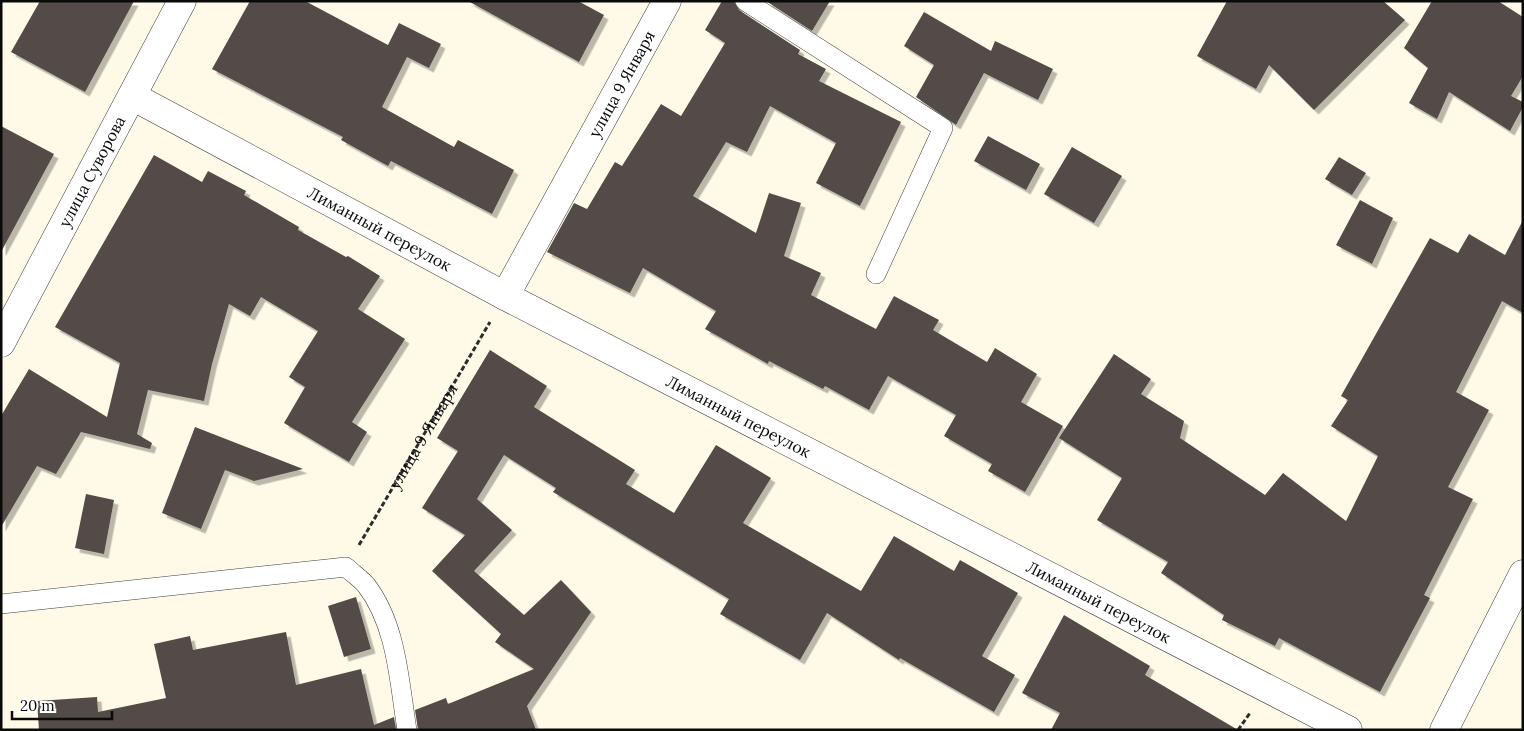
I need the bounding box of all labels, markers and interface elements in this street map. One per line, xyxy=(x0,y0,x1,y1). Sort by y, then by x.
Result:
street label: улица 9 Января xyxy=(584,27,659,141)
street label: улица Суворова xyxy=(54,112,129,231)
street label: Лиманный переулок xyxy=(304,182,455,276)
street label: Лиманный переулок xyxy=(663,371,815,462)
street label: улица 9 Января xyxy=(384,380,462,493)
street label: Лиманный переулок xyxy=(1023,556,1175,647)
scale bar xyxy=(12,688,112,720)
text: 20 m xyxy=(20,696,55,715)

